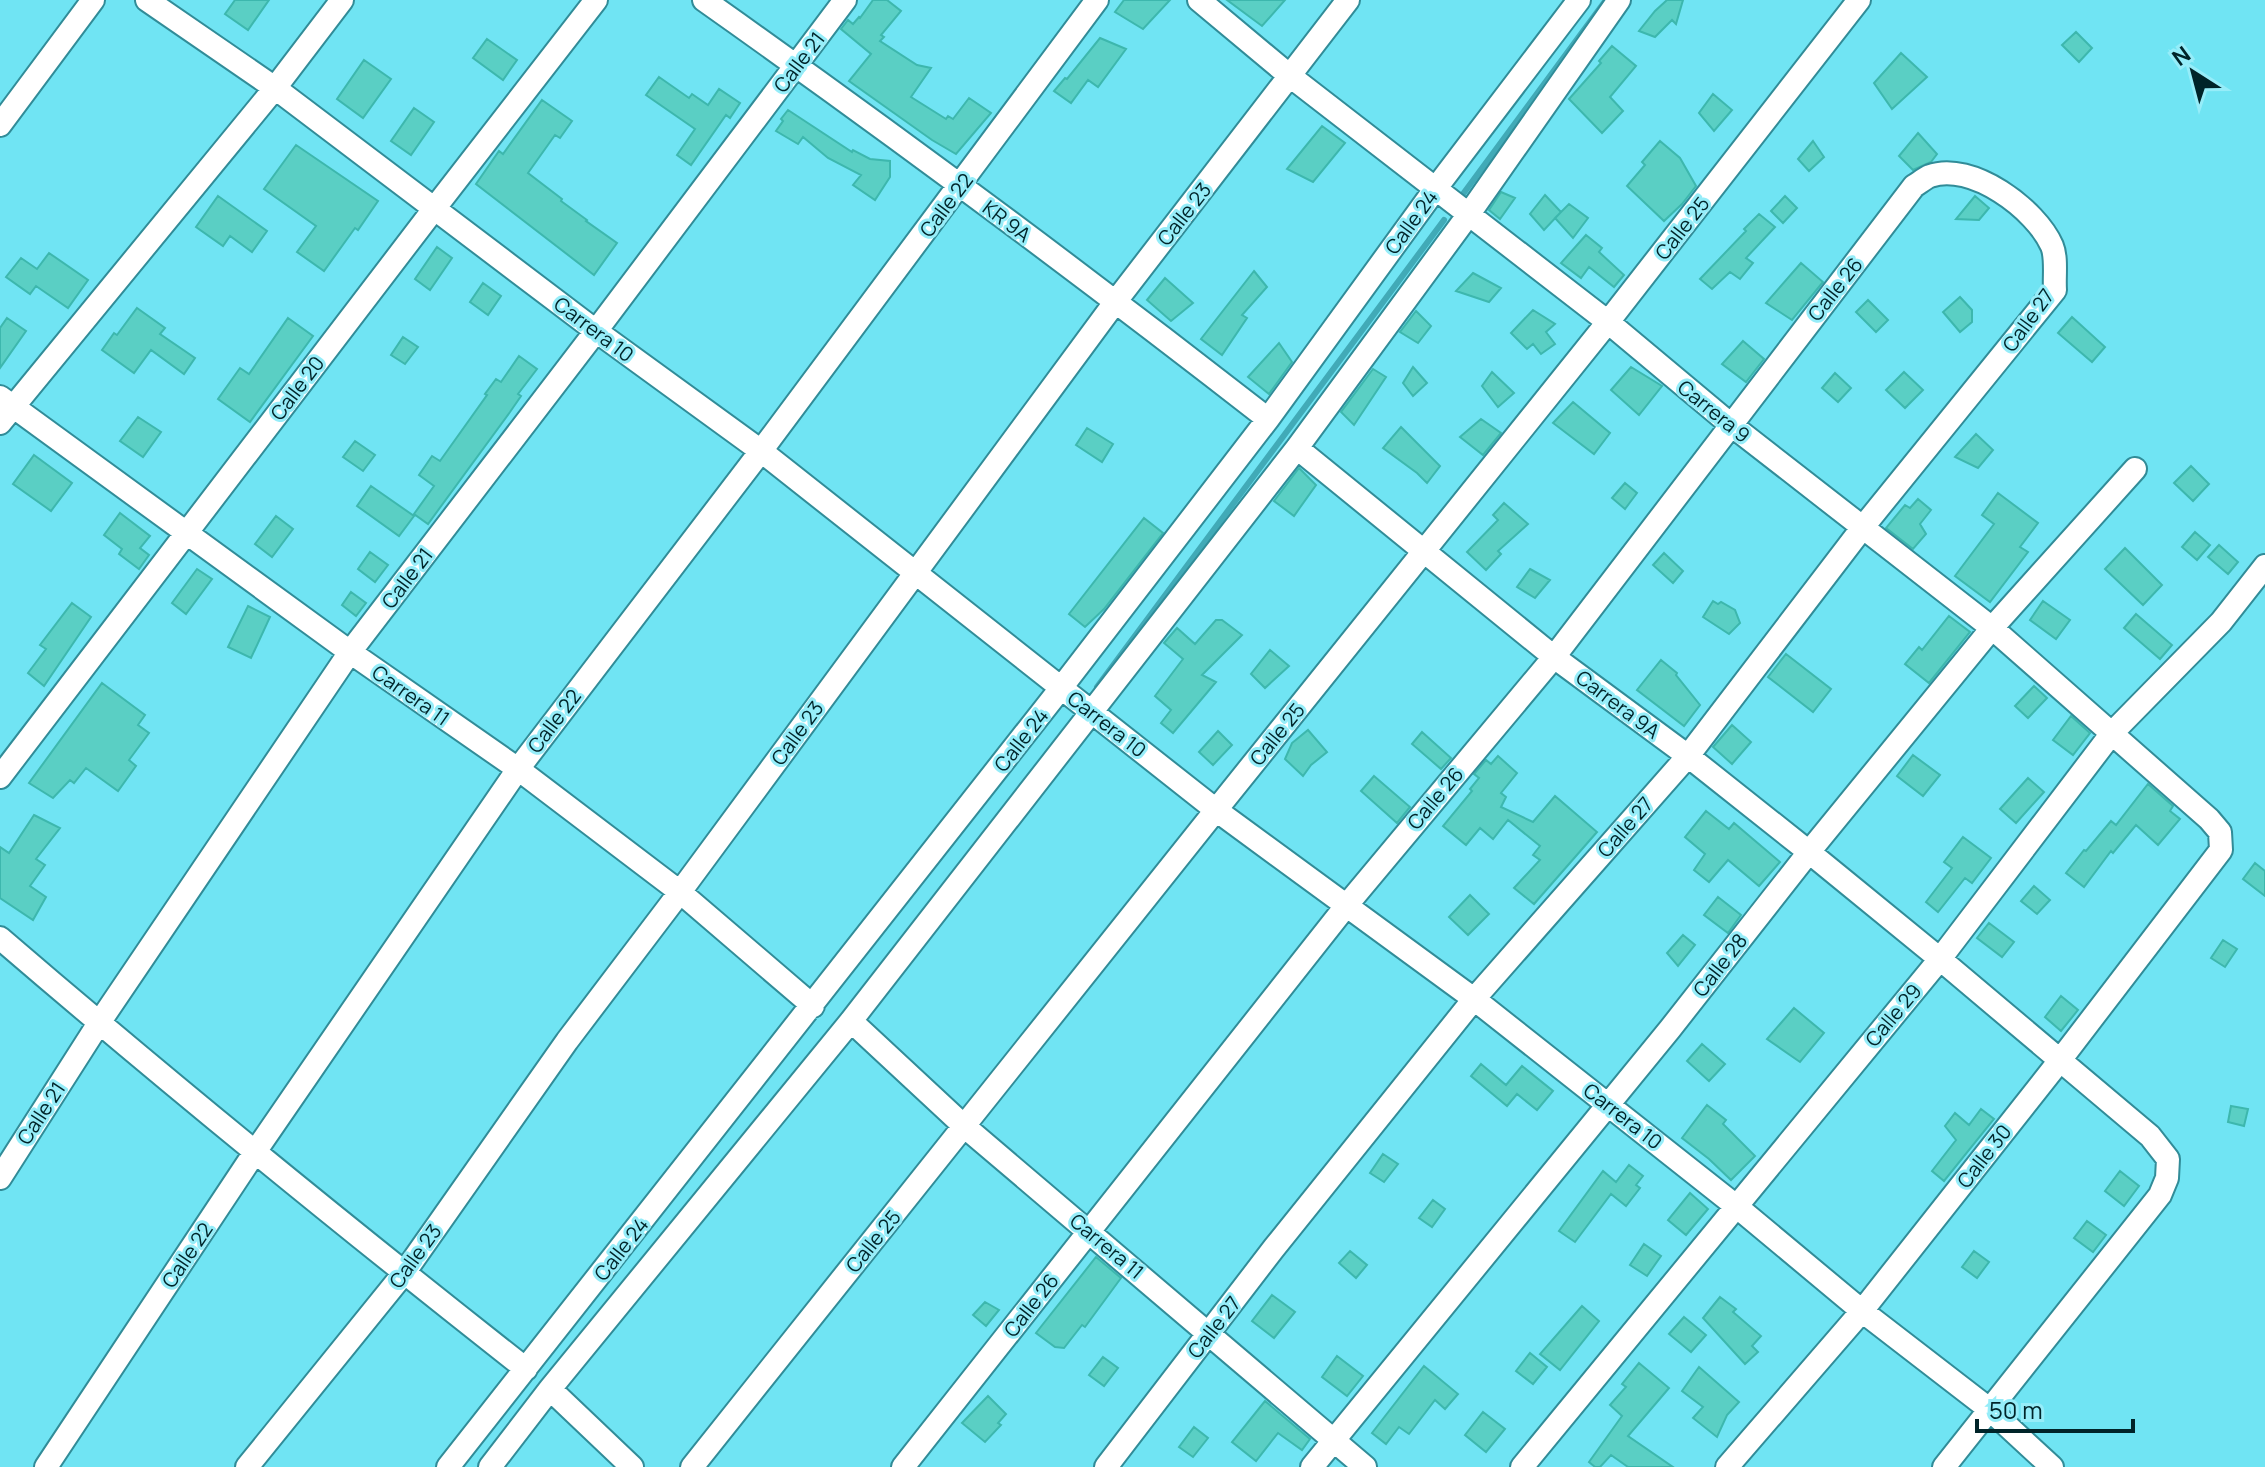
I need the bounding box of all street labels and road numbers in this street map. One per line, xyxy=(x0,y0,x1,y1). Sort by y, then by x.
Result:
street label: Calle 21 xyxy=(767,26,831,98)
street label: Calle 22 xyxy=(913,168,979,242)
street label: Calle 23 xyxy=(1151,177,1217,251)
street label: Calle 24 xyxy=(1379,184,1443,260)
street label: Calle 25 xyxy=(1649,191,1715,265)
street label: KR 9A xyxy=(977,194,1037,248)
street label: Calle 26 xyxy=(1802,251,1868,327)
street label: Calle 27 xyxy=(1996,283,2060,357)
street label: Carrera 10 xyxy=(549,290,639,368)
street label: Calle 20 xyxy=(264,350,330,426)
street label: Carrera 9 xyxy=(1672,374,1756,448)
street label: Calle 21 xyxy=(375,542,439,614)
street label: Carrera 11 xyxy=(367,658,455,732)
street label: Carrera 9A xyxy=(1571,664,1666,745)
street label: Calle 22 xyxy=(521,684,587,758)
street label: Carrera 10 xyxy=(1062,685,1152,763)
street label: Calle 23 xyxy=(765,696,829,770)
street label: Calle 25 xyxy=(1243,697,1311,771)
street label: Calle 24 xyxy=(988,703,1054,777)
street label: Calle 26 xyxy=(1401,761,1469,835)
street label: Calle 27 xyxy=(1591,791,1659,863)
street label: Calle 28 xyxy=(1687,928,1753,1002)
street label: Calle 29 xyxy=(1859,978,1927,1052)
street label: Calle 21 xyxy=(11,1076,71,1150)
street label: Carrera 10 xyxy=(1578,1077,1668,1155)
street label: Calle 30 xyxy=(1951,1119,2017,1193)
street label: Calle 25 xyxy=(839,1204,907,1278)
street label: Carrera 11 xyxy=(1064,1207,1150,1285)
street label: Calle 24 xyxy=(588,1212,654,1286)
street label: Calle 22 xyxy=(155,1217,219,1293)
street label: Calle 23 xyxy=(383,1219,447,1293)
street label: Calle 26 xyxy=(998,1267,1064,1343)
street label: Calle 27 xyxy=(1181,1290,1247,1364)

